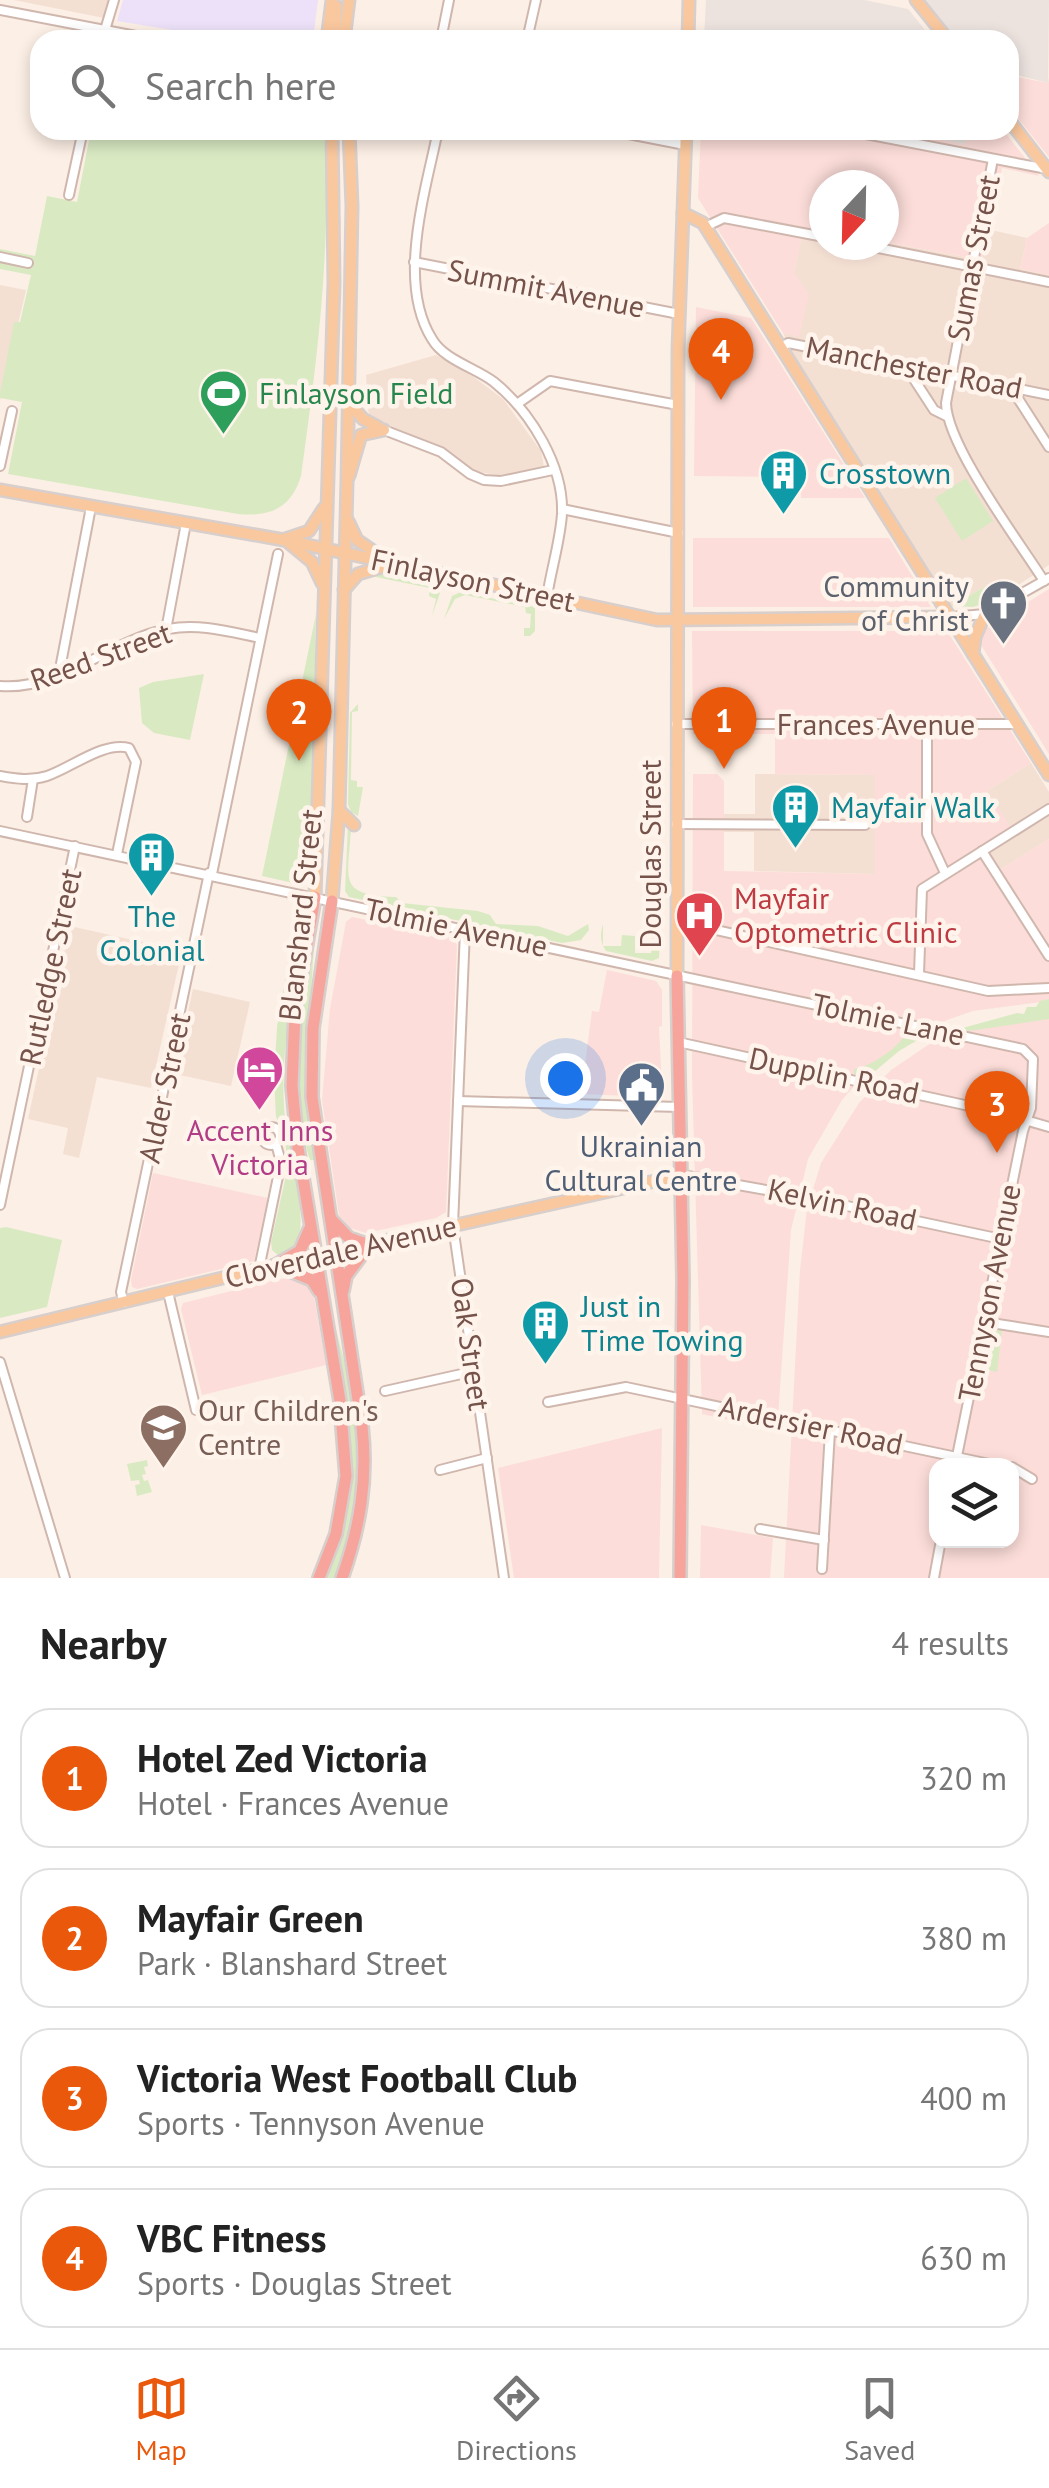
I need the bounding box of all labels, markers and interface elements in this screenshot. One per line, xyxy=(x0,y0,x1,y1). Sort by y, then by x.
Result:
search box xyxy=(30,30,1019,140)
icon: search xyxy=(65,58,120,113)
text: Search here xyxy=(145,61,337,110)
north arrow xyxy=(809,170,899,260)
street label: Sumas Street xyxy=(937,171,1008,344)
street label: Summit Avenue xyxy=(445,249,648,326)
pin: 4 xyxy=(688,318,754,400)
street label: Manchester Road xyxy=(803,326,1026,407)
sports icon: Finlayson Field xyxy=(198,368,250,436)
place label: Finlayson Field xyxy=(259,373,453,412)
building icon: Crosstown xyxy=(758,448,810,516)
place label: Crosstown xyxy=(819,453,951,492)
street label: Finlayson Street xyxy=(368,539,579,620)
place label: Community of Christ xyxy=(823,566,969,639)
church icon: Community of Christ xyxy=(978,578,1030,646)
street label: Reed Street xyxy=(25,612,176,699)
pin: 2 xyxy=(266,678,332,761)
pin: 1 xyxy=(692,686,756,769)
street label: Frances Avenue xyxy=(777,704,975,743)
street label: Douglas Street xyxy=(630,760,669,948)
building icon: Mayfair Walk xyxy=(770,782,822,850)
place label: Mayfair Walk xyxy=(831,787,996,826)
street label: Blanshard Street xyxy=(269,807,330,1023)
building icon: The Colonial xyxy=(126,830,178,898)
street label: Rutledge Street xyxy=(10,865,89,1069)
place label: Mayfair Optometric Clinic xyxy=(734,878,957,951)
street label: Tolmie Avenue xyxy=(361,888,551,965)
hospital icon: Mayfair Optometric Clinic xyxy=(673,890,725,958)
place label: The Colonial xyxy=(99,896,205,969)
street label: Tolmie Lane xyxy=(809,983,968,1054)
street label: Alder Street xyxy=(129,1009,198,1166)
street label: Dupplin Road xyxy=(746,1037,923,1112)
hotel icon: Accent Inns Victoria xyxy=(234,1044,286,1112)
your location xyxy=(540,1053,591,1104)
public building icon: Ukrainian Cultural Centre xyxy=(615,1060,667,1128)
pin: 3 xyxy=(964,1070,1030,1153)
place label: Accent Inns Victoria xyxy=(187,1110,333,1183)
place label: Ukrainian Cultural Centre xyxy=(544,1126,738,1199)
street label: Kelvin Road xyxy=(764,1169,920,1238)
street label: Tennyson Avenue xyxy=(948,1181,1029,1405)
street label: Cloverdale Avenue xyxy=(221,1205,460,1296)
street label: Oak Street xyxy=(443,1275,500,1413)
place label: Just in Time Towing xyxy=(579,1286,744,1359)
building icon: Just in Time Towing xyxy=(520,1298,572,1366)
street label: Ardersier Road xyxy=(716,1386,907,1463)
place label: Our Children's Centre xyxy=(198,1390,379,1463)
school or university icon: Our Children's Centre xyxy=(137,1402,189,1470)
map controls xyxy=(929,1458,1019,1548)
button: layers xyxy=(929,1458,1019,1548)
text: Nearby xyxy=(40,1616,167,1671)
text: 4 results xyxy=(891,1622,1009,1664)
text: Hotel Zed Victoria xyxy=(137,1733,428,1782)
text: 1 xyxy=(65,1757,84,1799)
text: 320 m xyxy=(920,1757,1007,1799)
text: Hotel · Frances Avenue xyxy=(137,1782,449,1824)
text: Mayfair Green xyxy=(137,1893,364,1942)
text: 2 xyxy=(65,1917,84,1959)
text: 380 m xyxy=(920,1917,1007,1959)
text: Park · Blanshard Street xyxy=(137,1942,447,1984)
text: Victoria West Football Club xyxy=(137,2053,577,2102)
text: 3 xyxy=(65,2077,84,2119)
text: 400 m xyxy=(920,2077,1007,2119)
text: Sports · Tennyson Avenue xyxy=(137,2102,485,2144)
text: VBC Fitness xyxy=(137,2213,327,2262)
text: 4 xyxy=(65,2237,84,2279)
text: 630 m xyxy=(920,2237,1007,2279)
text: Sports · Douglas Street xyxy=(137,2262,452,2304)
tab: Map xyxy=(134,2371,189,2468)
tab: Directions xyxy=(456,2371,577,2468)
tab: Saved xyxy=(844,2371,915,2468)

